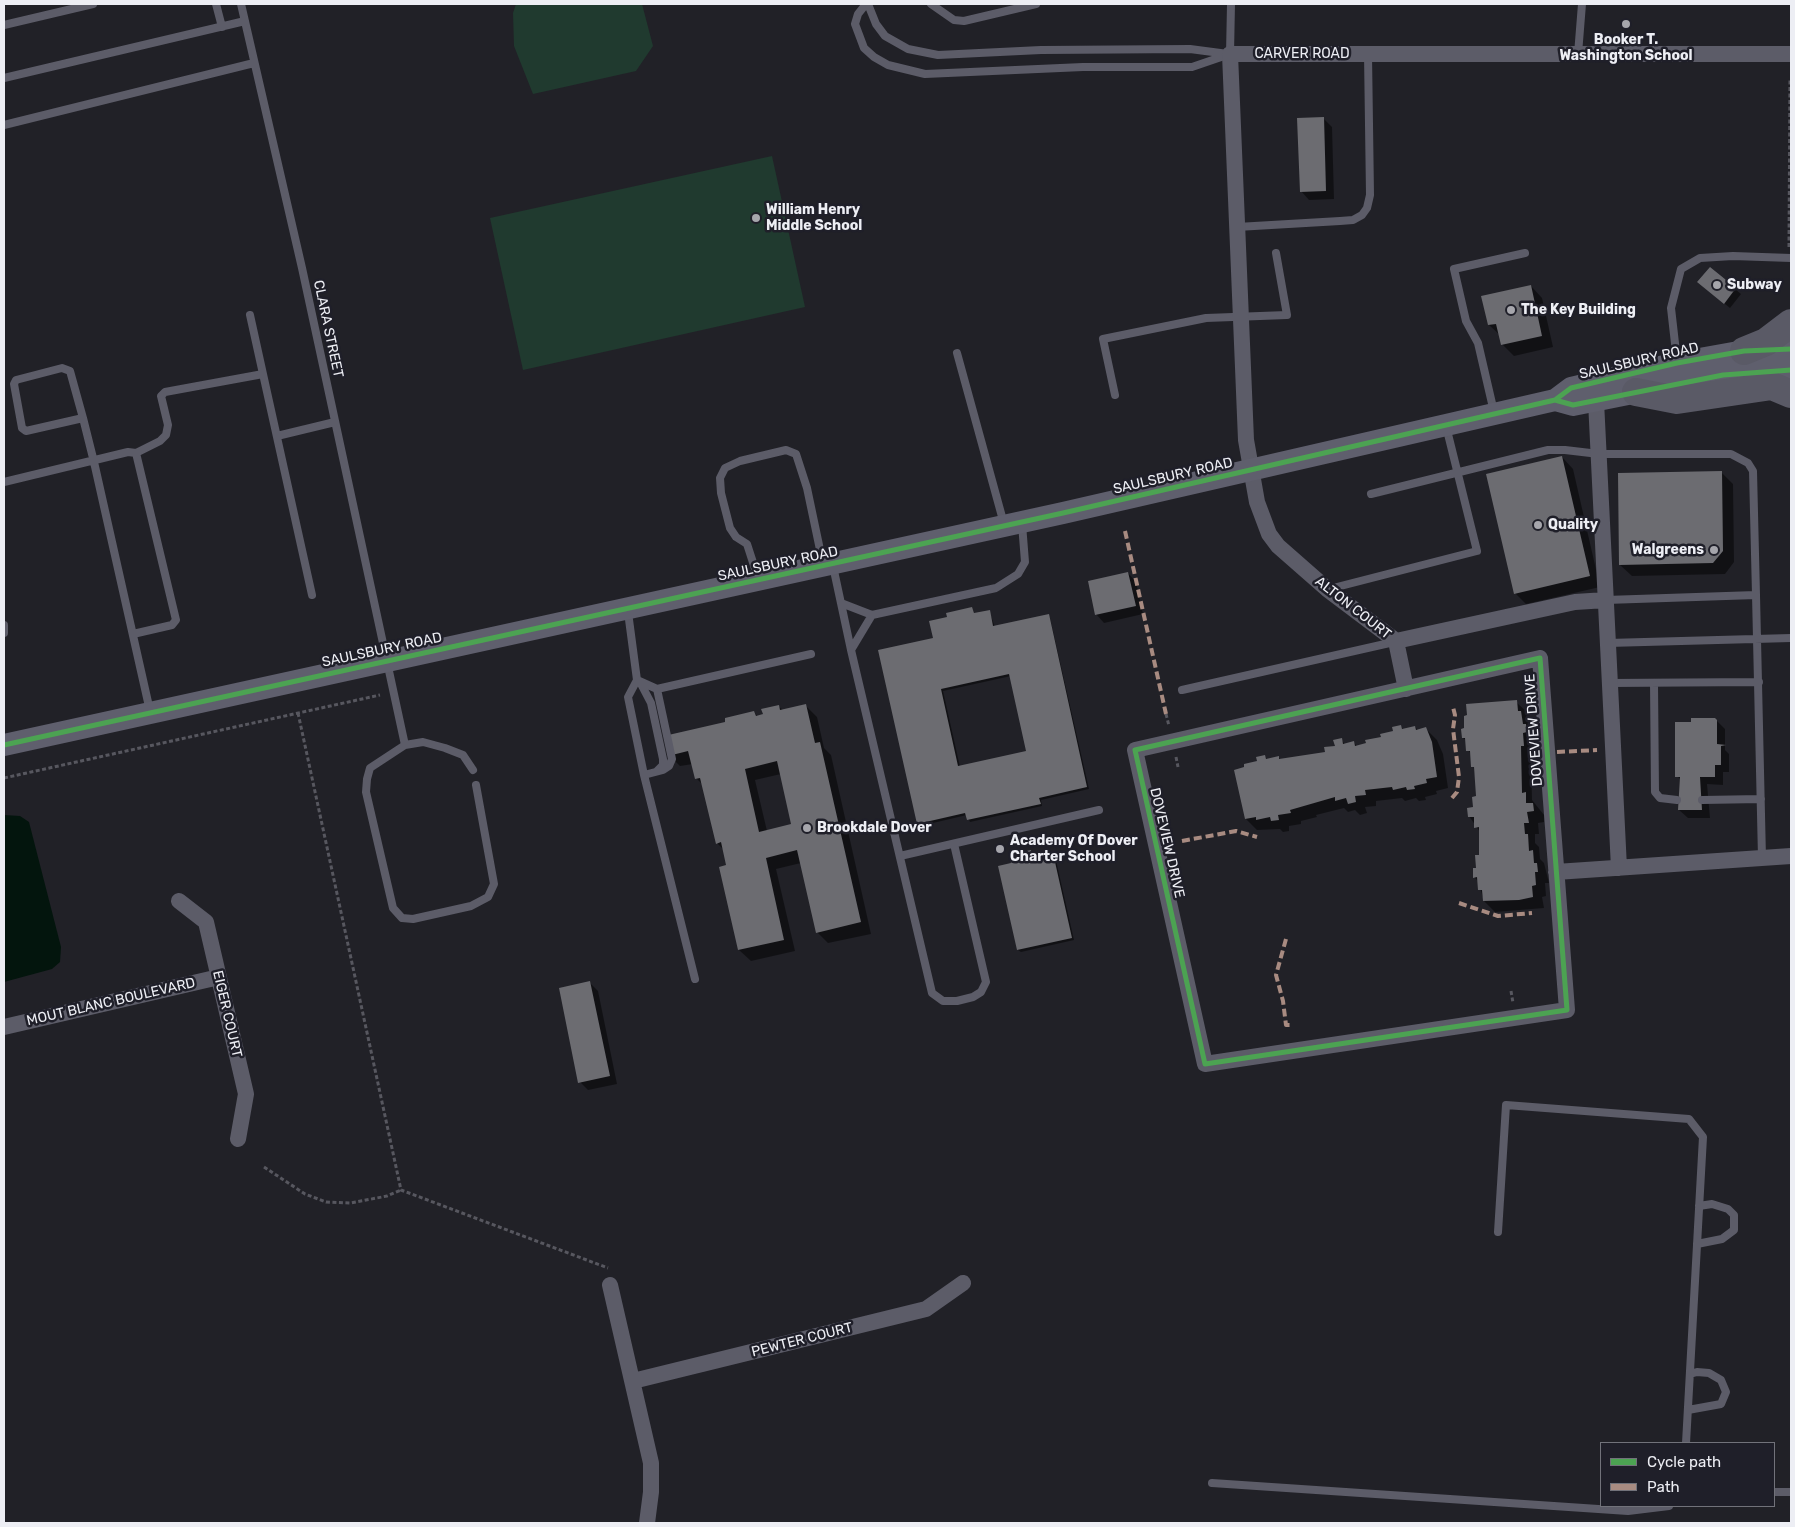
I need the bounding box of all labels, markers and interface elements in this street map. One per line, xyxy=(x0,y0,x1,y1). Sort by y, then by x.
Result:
marker: Booker T. Washington School xyxy=(1620,18,1632,30)
place label: Booker T. Washington School xyxy=(1559,32,1693,64)
street label: CARVER ROAD xyxy=(1254,46,1350,62)
place label: William Henry Middle School xyxy=(766,202,862,234)
marker: William Henry Middle School xyxy=(750,212,762,224)
place label: Subway xyxy=(1727,277,1782,293)
street label: CLARA STREET xyxy=(309,279,347,379)
marker: Subway xyxy=(1711,279,1723,291)
place label: The Key Building xyxy=(1521,302,1636,318)
marker: The Key Building xyxy=(1505,304,1517,316)
street label: SAULSBURY ROAD xyxy=(1578,339,1700,383)
street label: SAULSBURY ROAD xyxy=(1112,454,1234,498)
place label: Quality xyxy=(1548,517,1598,533)
marker: Quality xyxy=(1532,519,1544,531)
place label: Walgreens xyxy=(1632,542,1704,558)
street label: SAULSBURY ROAD xyxy=(717,543,839,585)
marker: Walgreens xyxy=(1708,544,1720,556)
street label: ALTON COURT xyxy=(1312,573,1394,643)
street label: SAULSBURY ROAD xyxy=(321,629,443,671)
street label: DOVEVIEW DRIVE xyxy=(1522,673,1546,787)
street label: DOVEVIEW DRIVE xyxy=(1146,786,1188,900)
place label: Brookdale Dover xyxy=(817,820,932,836)
marker: Brookdale Dover xyxy=(801,822,813,834)
place label: Academy Of Dover Charter School xyxy=(1010,833,1138,866)
marker: Academy Of Dover Charter School xyxy=(994,843,1006,855)
street label: EIGER COURT xyxy=(209,969,245,1059)
street label: MOUT BLANC BOULEVARD xyxy=(25,974,197,1030)
street label: PEWTER COURT xyxy=(750,1319,854,1361)
legend xyxy=(1600,1442,1775,1507)
text: Cycle path xyxy=(1647,1453,1721,1471)
text: Path xyxy=(1647,1478,1680,1496)

